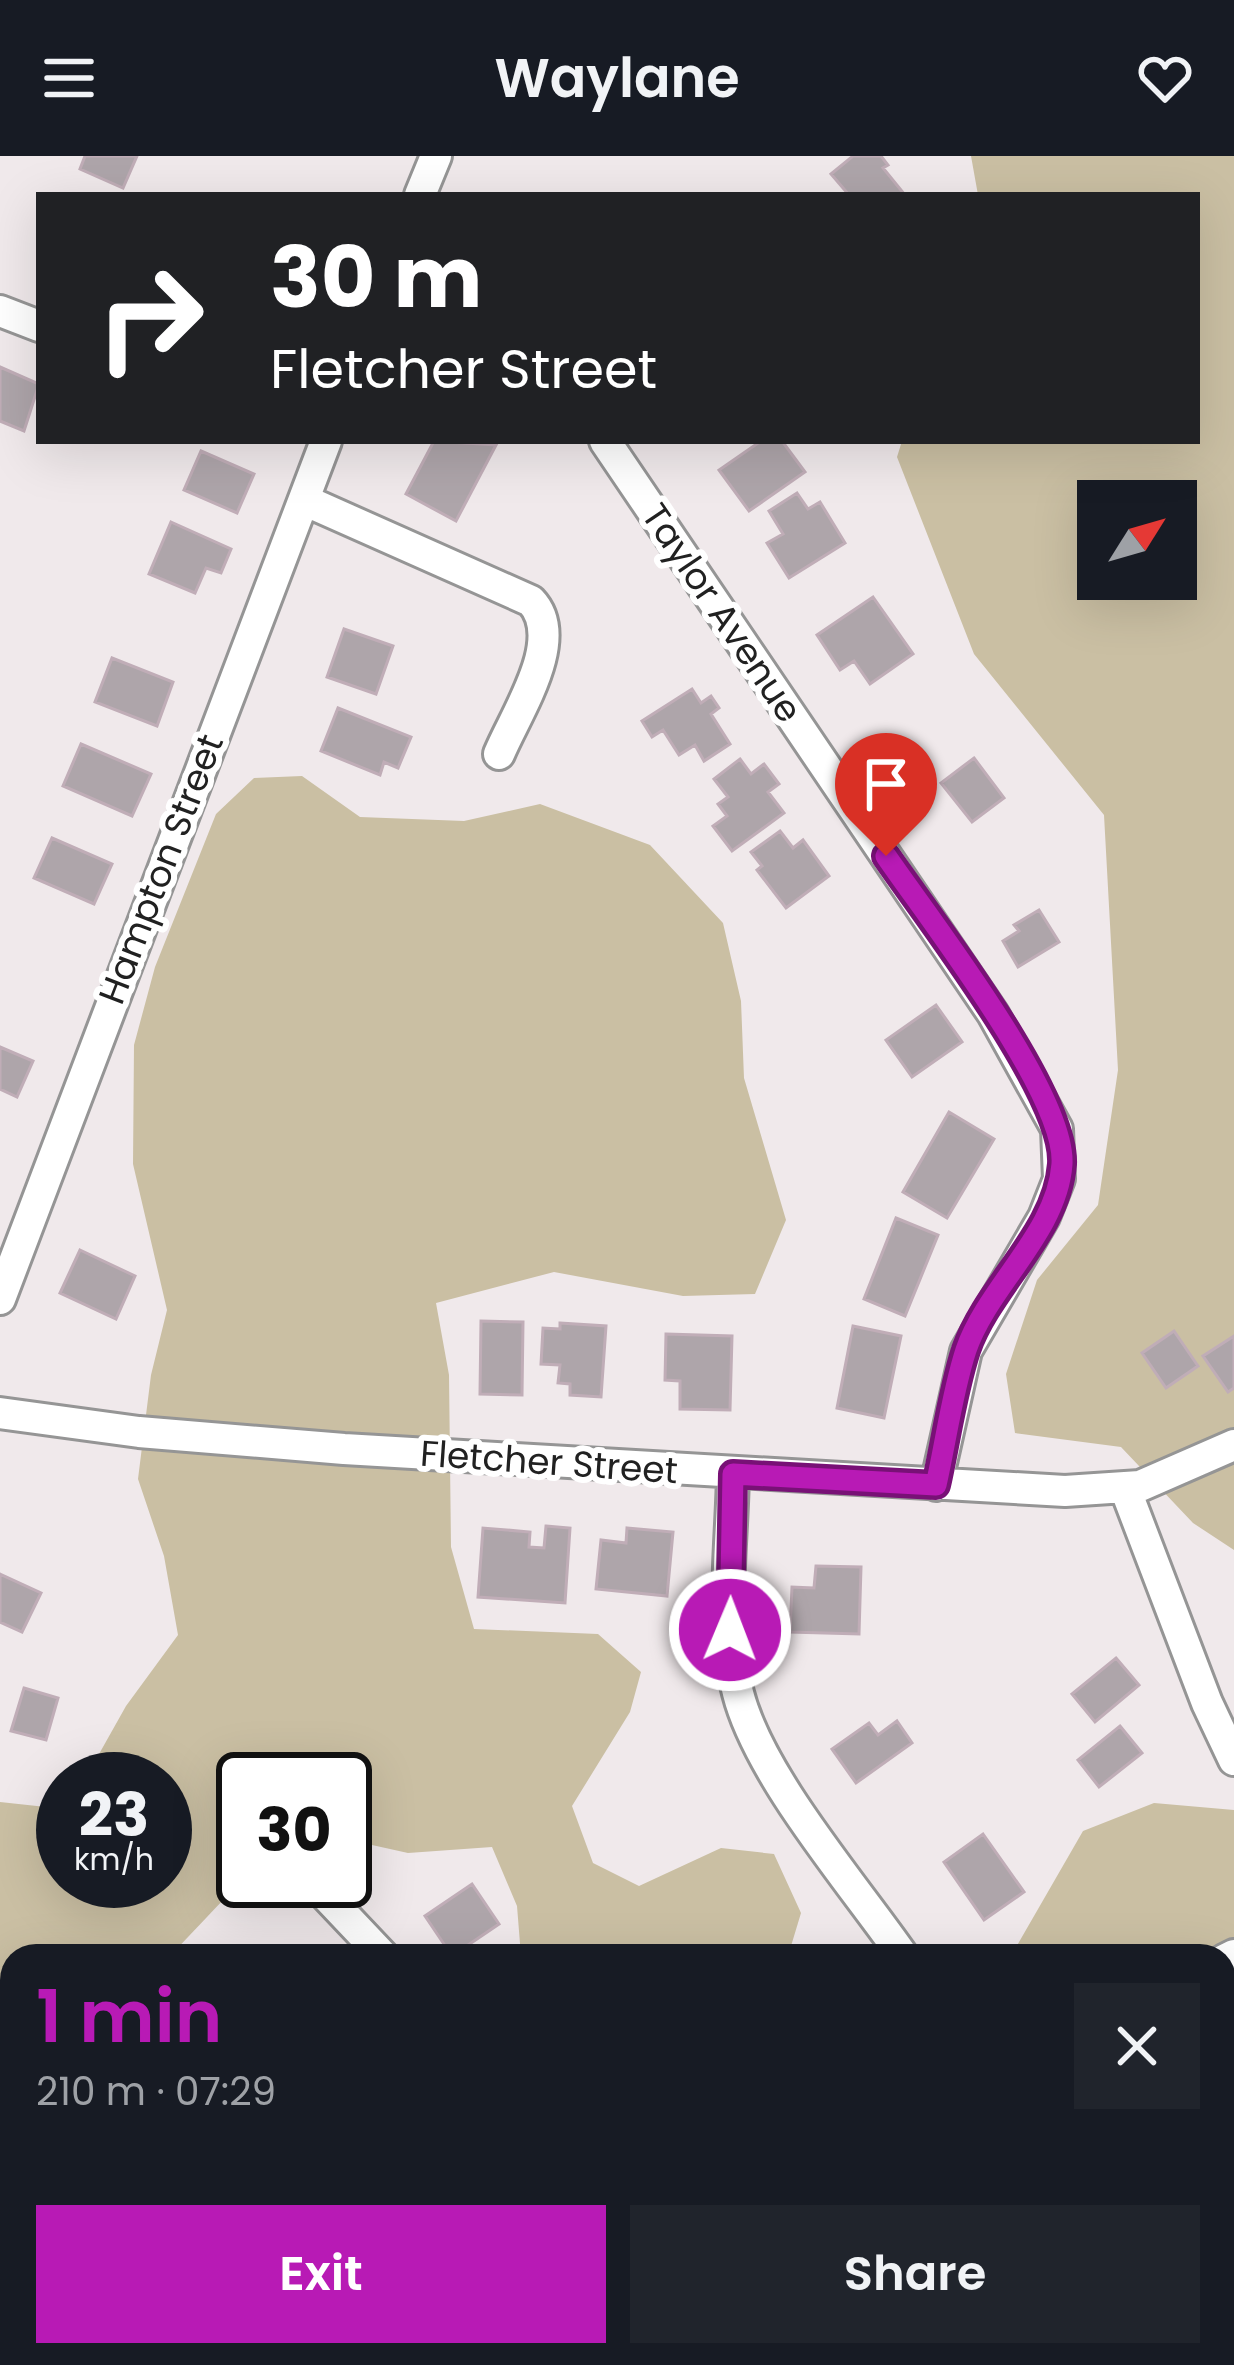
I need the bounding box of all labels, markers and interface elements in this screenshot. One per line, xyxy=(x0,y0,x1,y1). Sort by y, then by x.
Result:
text: Waylane xyxy=(494,40,740,116)
icon: menu xyxy=(36,45,102,111)
icon: heart xyxy=(1132,45,1198,111)
text: 30 m xyxy=(270,219,482,336)
icon: right xyxy=(72,240,228,396)
text: Fletcher Street xyxy=(270,331,657,407)
north arrow xyxy=(1077,480,1197,600)
map controls xyxy=(1077,480,1197,600)
street label: Taylor Avenue xyxy=(630,493,814,733)
street label: Hampton Street xyxy=(86,727,236,1011)
pin xyxy=(835,733,937,856)
icon: arrive xyxy=(853,751,919,817)
street label: Fletcher Street xyxy=(418,1428,680,1496)
position arrow xyxy=(667,1567,793,1693)
speed limit sign: 30 xyxy=(216,1752,372,1908)
text: 23 xyxy=(79,1773,149,1857)
text: km/h xyxy=(74,1838,154,1881)
text: 1 min xyxy=(36,1966,222,2067)
button: close xyxy=(1074,1983,1200,2109)
text: 210 m · 07:29 xyxy=(36,2064,276,2119)
button: Exit xyxy=(36,2205,606,2343)
button: Share xyxy=(630,2205,1200,2343)

